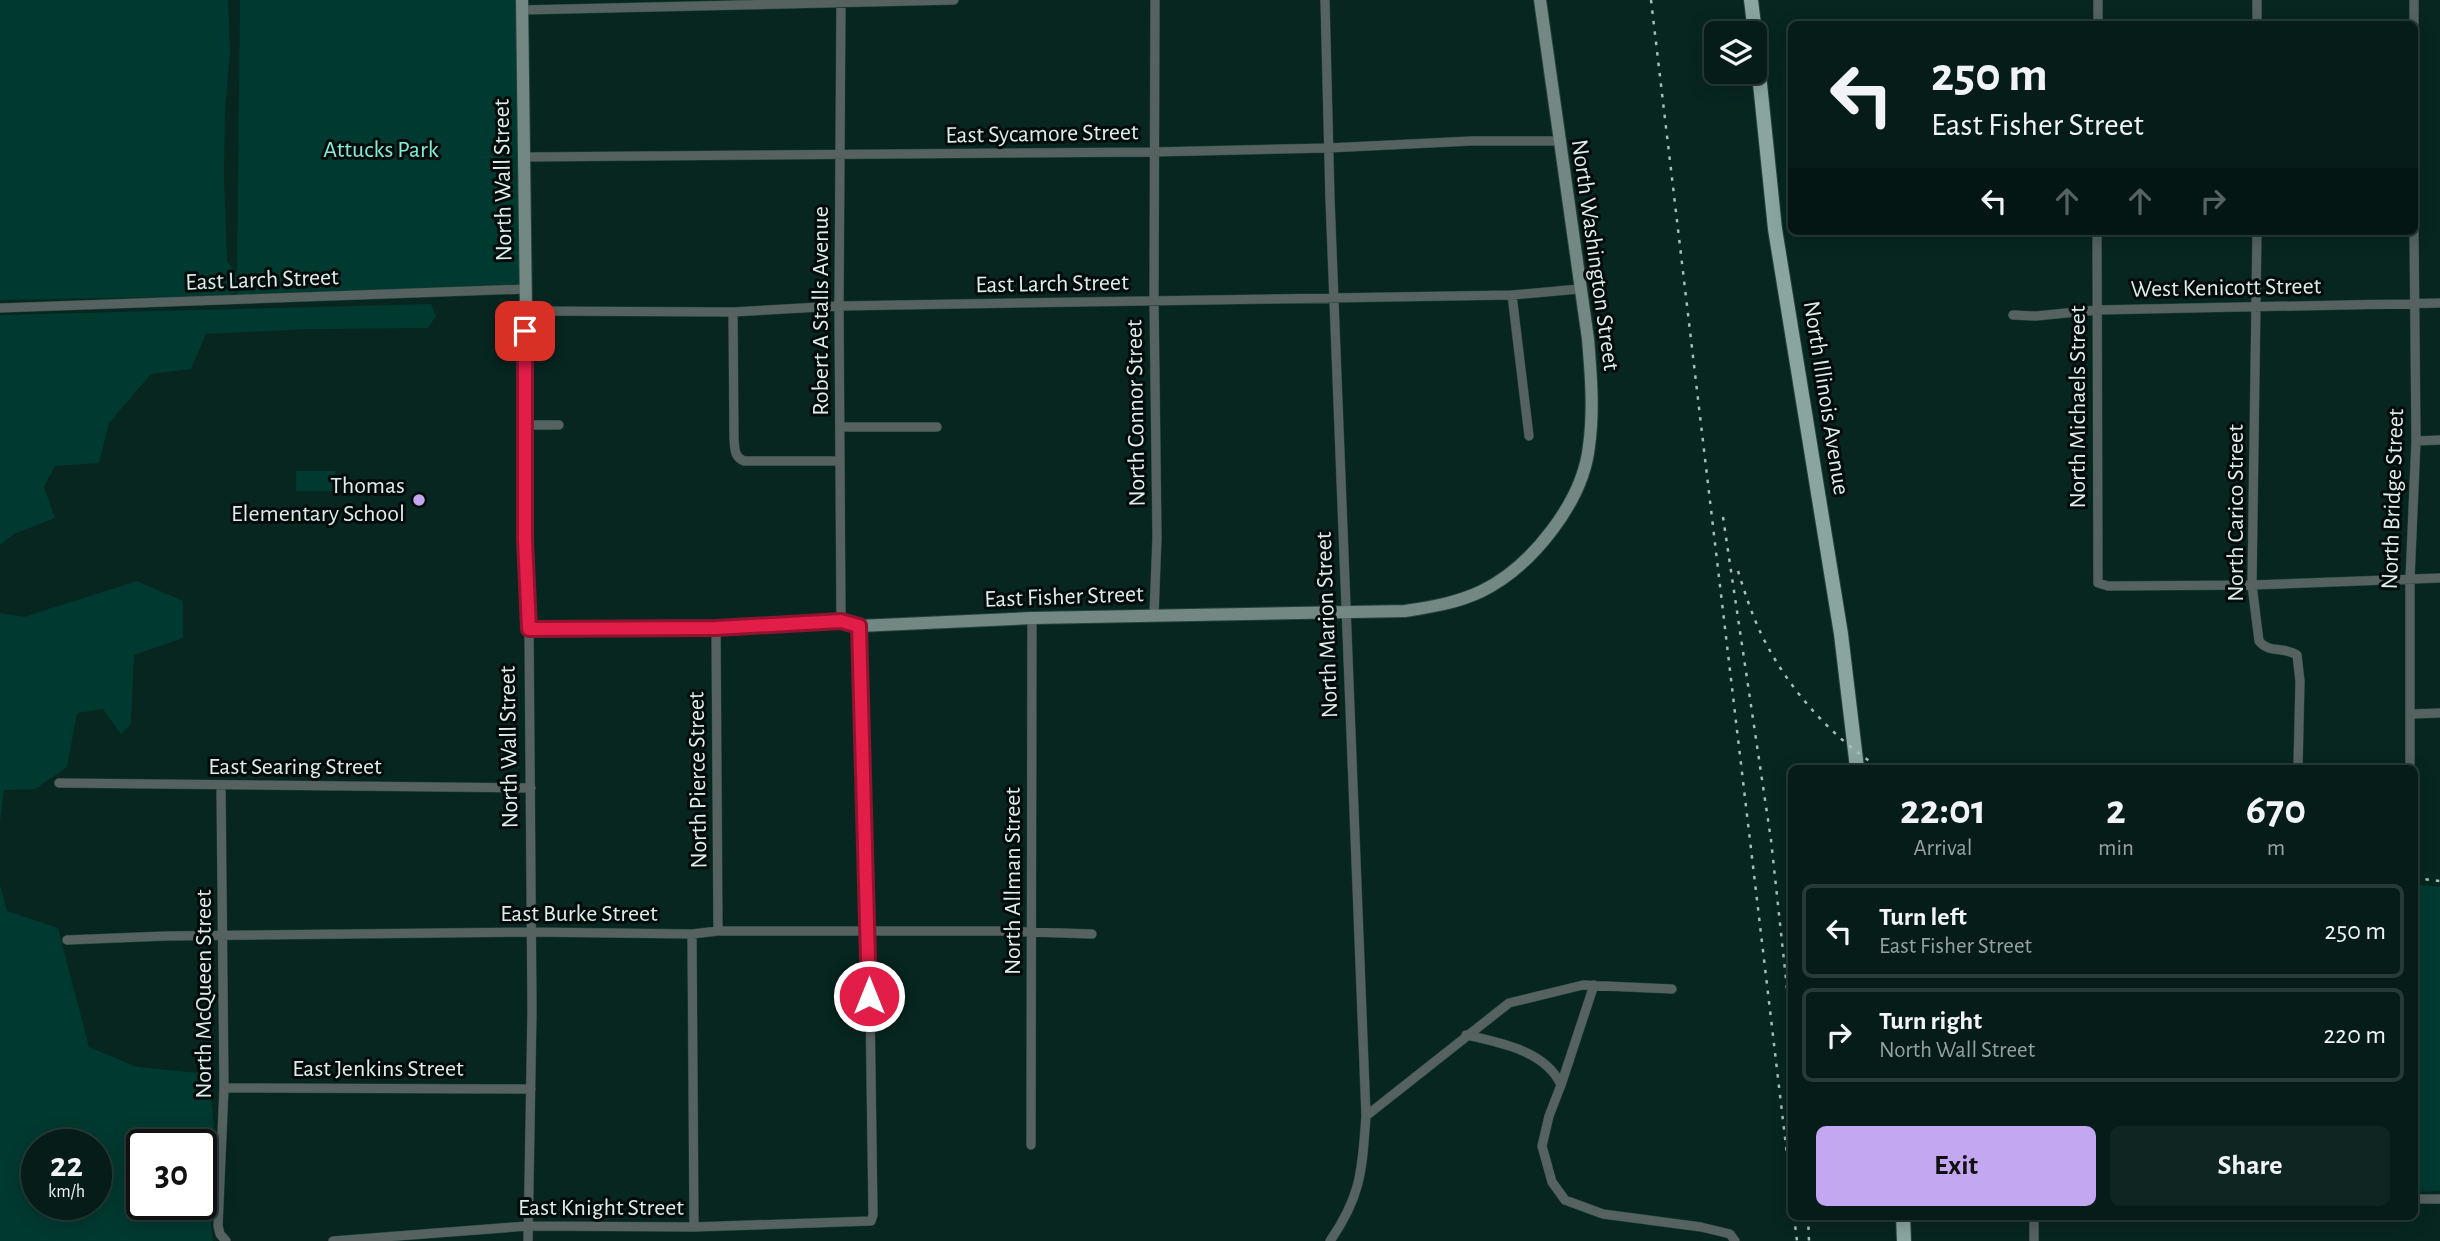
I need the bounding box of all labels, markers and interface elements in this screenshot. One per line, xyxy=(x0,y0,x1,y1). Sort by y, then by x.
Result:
map controls xyxy=(1704,21,1767,84)
button: layers xyxy=(1704,21,1767,84)
icon: left xyxy=(1816,49,1907,140)
text: 250 m xyxy=(1931,51,2048,100)
street label: North Wall Street xyxy=(490,98,516,262)
text: East Fisher Street xyxy=(1931,109,2144,141)
street label: East Sycamore Street xyxy=(945,120,1139,148)
park label: Attucks Park xyxy=(323,138,439,162)
street label: North Washington Street xyxy=(1567,138,1623,373)
icon: left xyxy=(1975,182,2013,220)
icon: ahead xyxy=(2048,182,2086,220)
icon: ahead xyxy=(2121,182,2159,220)
icon: right xyxy=(2194,182,2232,220)
street label: Robert A Stalls Avenue xyxy=(809,206,833,416)
street label: East Larch Street xyxy=(185,265,339,295)
street label: East Larch Street xyxy=(975,271,1129,297)
street label: West Kenicott Street xyxy=(2131,274,2322,302)
street label: North Illinois Avenue xyxy=(1799,299,1853,497)
pin xyxy=(495,301,555,361)
street label: North Michaels Street xyxy=(2066,305,2090,509)
icon: arrive xyxy=(506,312,544,350)
street label: North Connor Street xyxy=(1122,319,1150,507)
street label: North Bridge Street xyxy=(2378,408,2408,590)
street label: North Carico Street xyxy=(2224,424,2248,602)
place label: Thomas Elementary School xyxy=(231,474,405,526)
marker: Thomas Elementary School xyxy=(411,492,427,508)
street label: North Marion Street xyxy=(1312,531,1342,719)
street label: East Fisher Street xyxy=(984,582,1144,612)
street label: North Wall Street xyxy=(496,665,522,829)
street label: North Pierce Street xyxy=(684,691,712,869)
street label: East Searing Street xyxy=(208,755,382,779)
street label: North Allman Street xyxy=(1001,787,1025,975)
text: 22:01 xyxy=(1900,789,1986,831)
text: 2 xyxy=(2106,789,2126,831)
text: 670 xyxy=(2246,789,2306,831)
text: Arrival xyxy=(1913,837,1973,860)
text: min xyxy=(2098,837,2134,860)
text: m xyxy=(2267,837,2285,860)
street label: North McQueen Street xyxy=(192,889,216,1099)
street label: East Burke Street xyxy=(500,902,658,926)
text: Turn left xyxy=(1879,904,1967,930)
icon: left xyxy=(1820,912,1858,950)
text: 250 m xyxy=(2324,918,2386,944)
text: East Fisher Street xyxy=(1879,935,2032,958)
position arrow xyxy=(832,959,906,1033)
text: Turn right xyxy=(1879,1008,1982,1034)
icon: right xyxy=(1820,1016,1858,1054)
text: 220 m xyxy=(2324,1022,2386,1048)
text: North Wall Street xyxy=(1879,1039,2035,1062)
street label: East Jenkins Street xyxy=(292,1057,464,1081)
button: Exit xyxy=(1816,1126,2096,1206)
button: Share xyxy=(2110,1126,2390,1206)
speed limit sign: 30 xyxy=(126,1129,217,1220)
text: 22 xyxy=(50,1148,83,1183)
text: km/h xyxy=(48,1183,85,1201)
street label: East Knight Street xyxy=(518,1196,684,1220)

